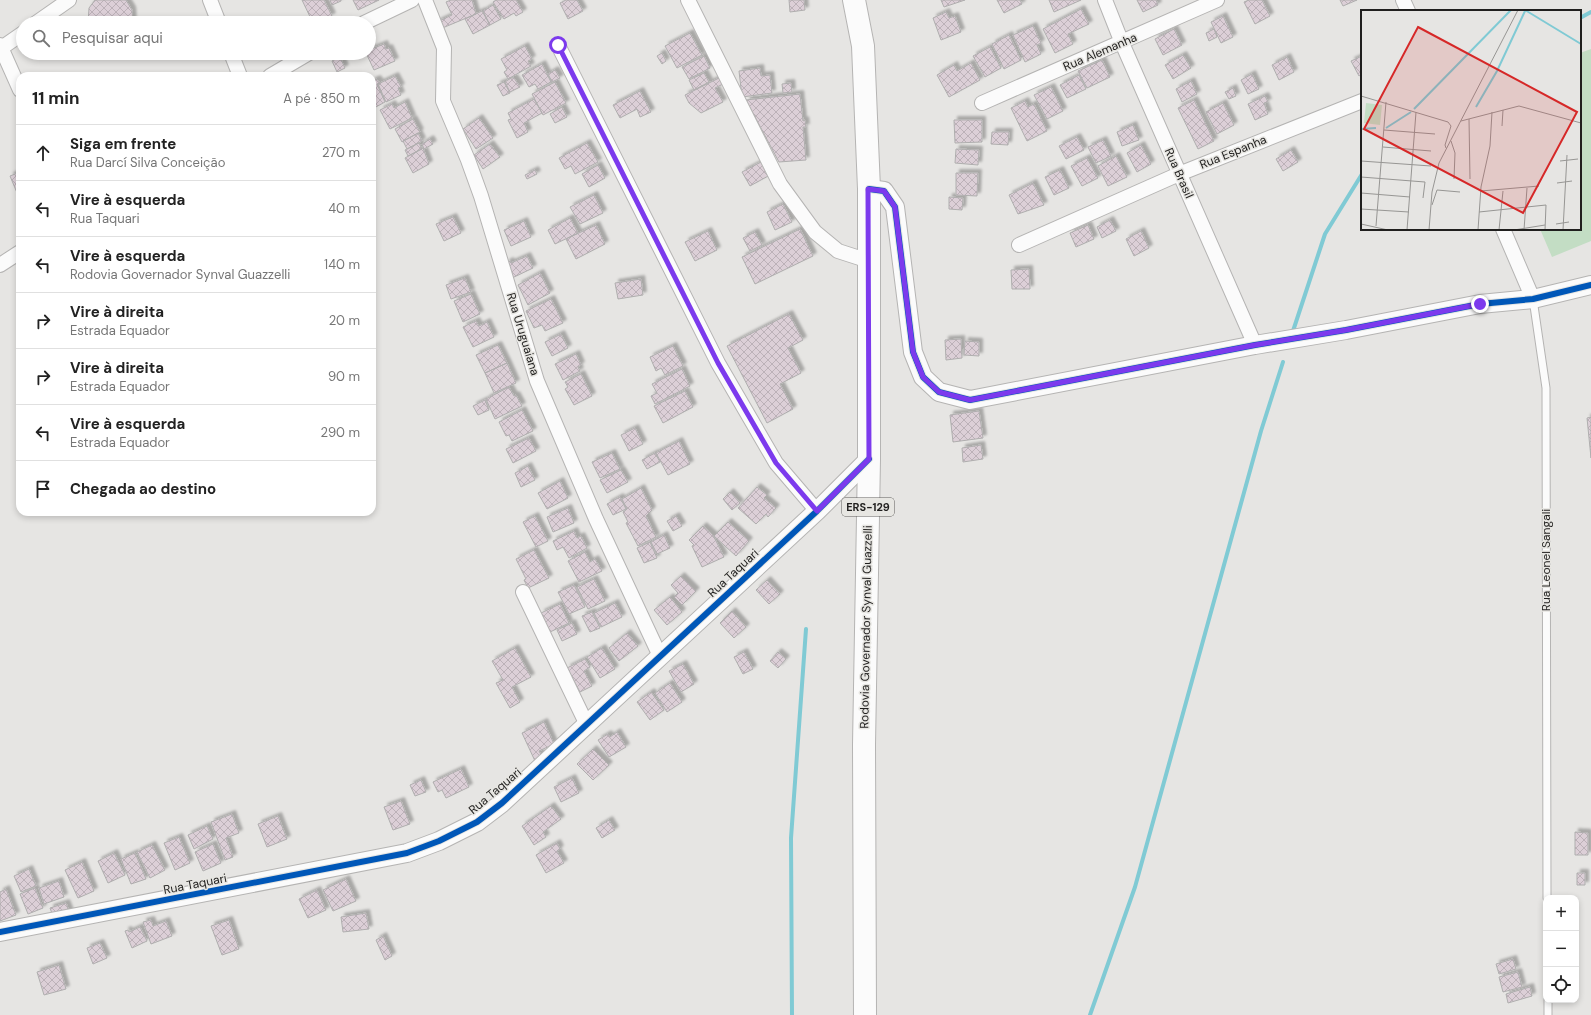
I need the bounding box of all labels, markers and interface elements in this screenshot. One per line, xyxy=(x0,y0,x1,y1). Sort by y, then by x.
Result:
inset map xyxy=(1361,10,1581,230)
search box xyxy=(16,16,376,60)
icon: search xyxy=(30,27,52,49)
text: Pesquisar aqui xyxy=(62,28,163,48)
street label: Rua Alemanha xyxy=(1061,29,1139,75)
route start xyxy=(549,36,567,54)
text: 11 min xyxy=(32,87,80,109)
text: A pé · 850 m xyxy=(283,90,360,107)
street label: Rua Espanha xyxy=(1197,131,1269,173)
text: Siga em frente xyxy=(70,134,176,154)
icon: ahead xyxy=(32,142,54,164)
text: 270 m xyxy=(322,144,360,161)
street label: Rua Brasil xyxy=(1161,145,1197,201)
text: Rua Darcí Silva Conceição xyxy=(70,154,225,171)
text: Vire à esquerda xyxy=(70,190,185,210)
icon: left xyxy=(32,198,54,220)
text: 40 m xyxy=(328,200,360,217)
text: Rua Taquari xyxy=(70,210,140,227)
text: Vire à esquerda xyxy=(70,246,185,266)
icon: left xyxy=(32,254,54,276)
text: 140 m xyxy=(324,256,360,273)
text: Rodovia Governador Synval Guazzelli xyxy=(70,266,290,283)
street label: Rua Uruguaiana xyxy=(503,291,543,377)
route end xyxy=(1471,295,1489,313)
text: Vire à direita xyxy=(70,302,164,322)
icon: right xyxy=(32,310,54,332)
text: 20 m xyxy=(329,312,360,329)
text: Estrada Equador xyxy=(70,322,170,339)
text: Vire à direita xyxy=(70,358,164,378)
icon: right xyxy=(32,366,54,388)
text: 90 m xyxy=(328,368,360,385)
text: Estrada Equador xyxy=(70,378,170,395)
text: Vire à esquerda xyxy=(70,414,185,434)
icon: left xyxy=(32,422,54,444)
text: 290 m xyxy=(321,424,360,441)
text: Estrada Equador xyxy=(70,434,170,451)
icon: arrive xyxy=(32,478,54,500)
text: Chegada ao destino xyxy=(70,479,216,499)
road number: ERS-129 xyxy=(842,498,894,516)
street label: Rua Leonel Sangali xyxy=(1538,509,1554,611)
street label: Rodovia Governador Synval Guazzelli xyxy=(856,525,876,729)
street label: Rua Taquari xyxy=(704,545,762,601)
street label: Rua Taquari xyxy=(465,764,525,818)
street label: Rua Taquari xyxy=(162,870,228,898)
map controls xyxy=(1543,895,1579,1003)
button: + xyxy=(1543,895,1579,931)
button: − xyxy=(1543,931,1579,967)
button: locate xyxy=(1543,967,1579,1003)

